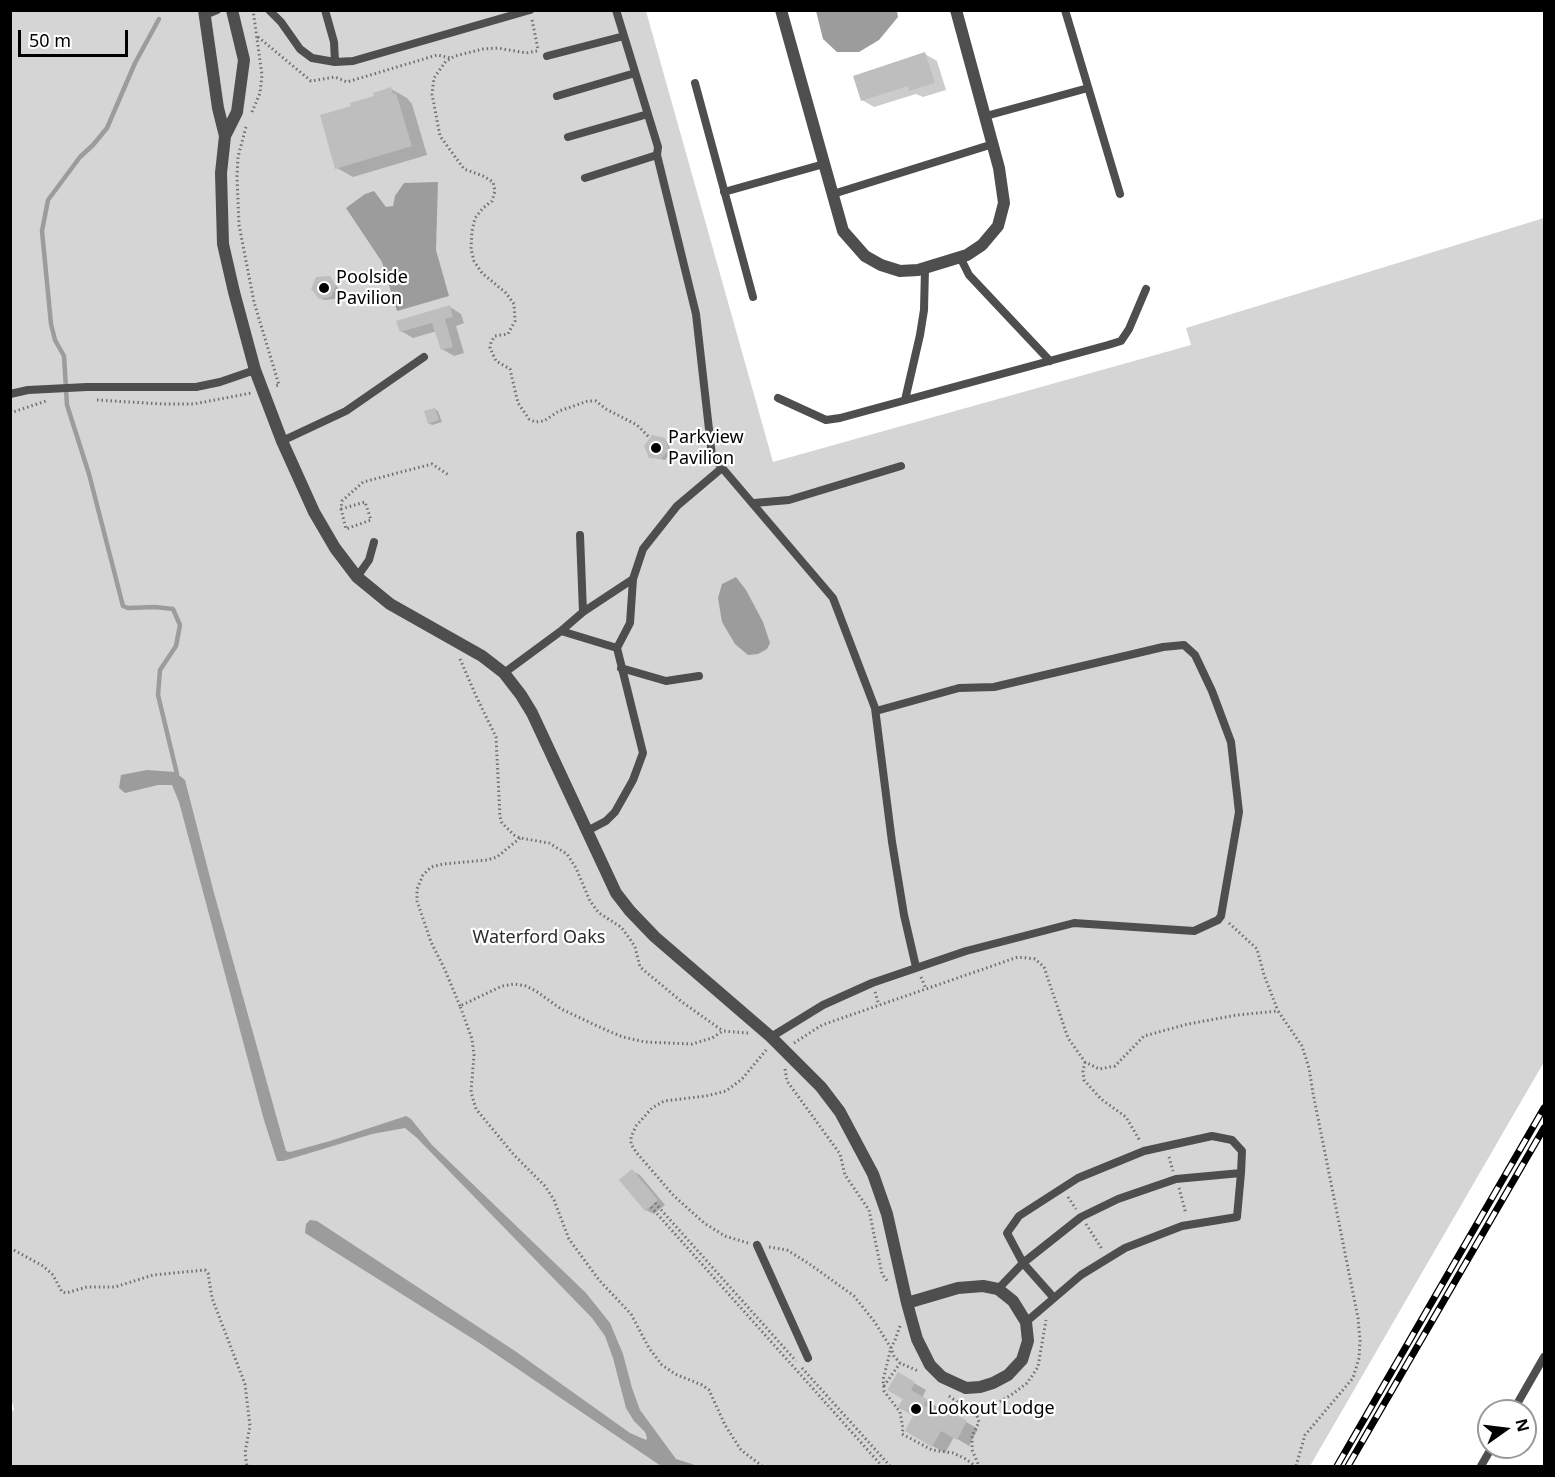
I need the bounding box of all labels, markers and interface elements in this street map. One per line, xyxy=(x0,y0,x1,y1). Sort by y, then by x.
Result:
scale bar xyxy=(21,18,130,56)
text: 50 m xyxy=(29,28,71,52)
place label: Poolside Pavilion xyxy=(336,267,408,310)
marker: Poolside Pavilion xyxy=(317,281,331,295)
place label: Parkview Pavilion xyxy=(668,427,744,470)
marker: Parkview Pavilion xyxy=(649,441,663,455)
park label: Waterford Oaks xyxy=(473,927,605,949)
place label: Lookout Lodge xyxy=(928,1398,1055,1420)
north arrow xyxy=(1477,1399,1537,1459)
marker: Lookout Lodge xyxy=(909,1402,923,1416)
text: N xyxy=(1510,1416,1535,1434)

